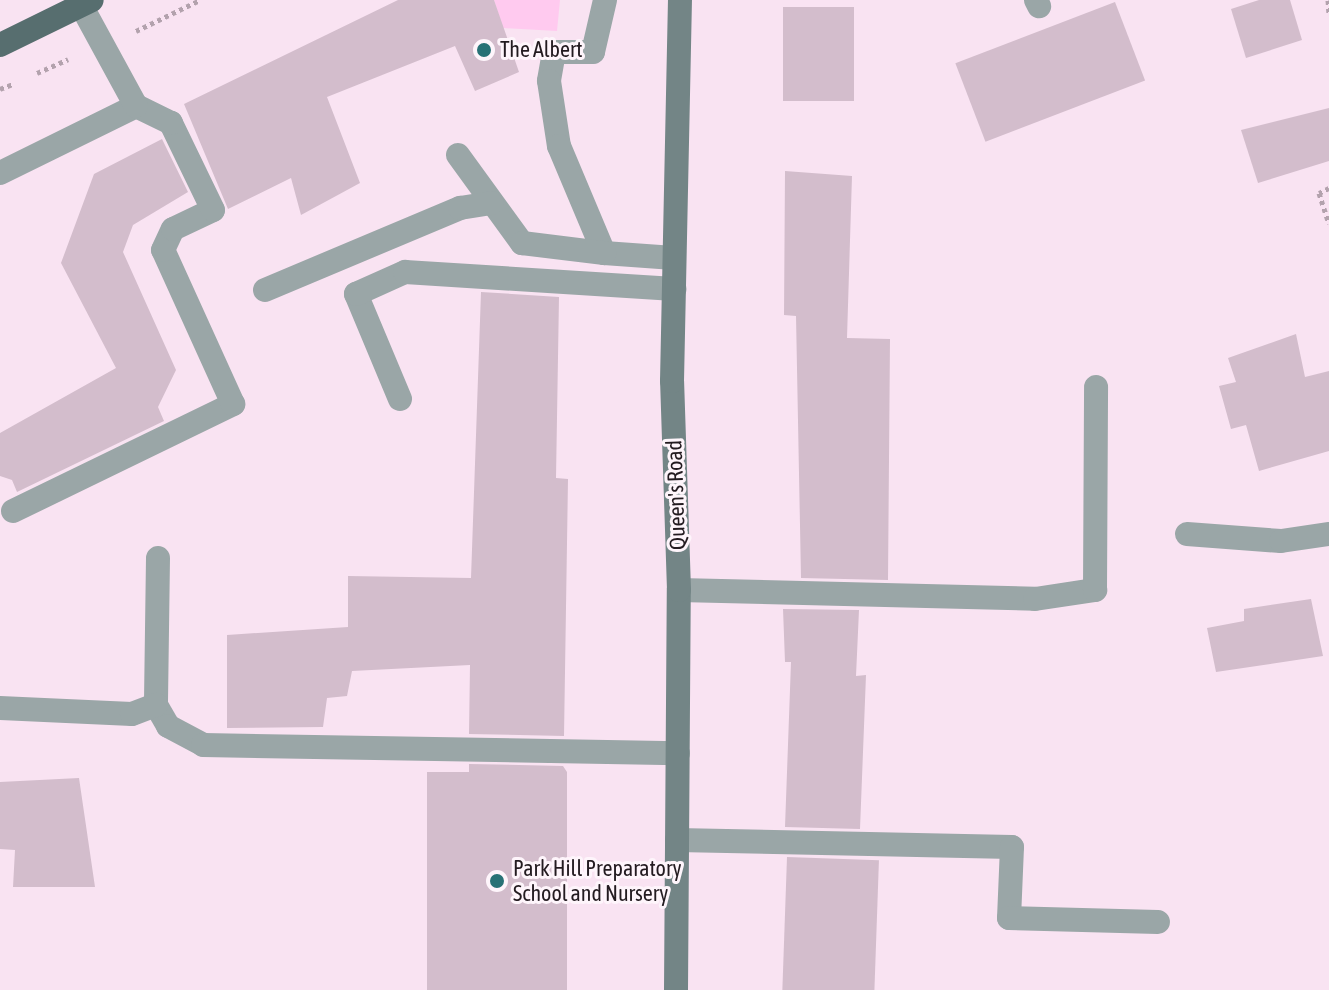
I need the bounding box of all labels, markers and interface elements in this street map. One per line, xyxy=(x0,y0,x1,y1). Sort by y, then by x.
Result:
place label: The Albert xyxy=(500,37,583,63)
marker: The Albert xyxy=(475,41,493,59)
street label: Queen's Road xyxy=(661,440,691,550)
place label: Park Hill Preparatory School and Nursery xyxy=(513,855,681,906)
marker: Park Hill Preparatory School and Nursery xyxy=(488,872,506,890)

